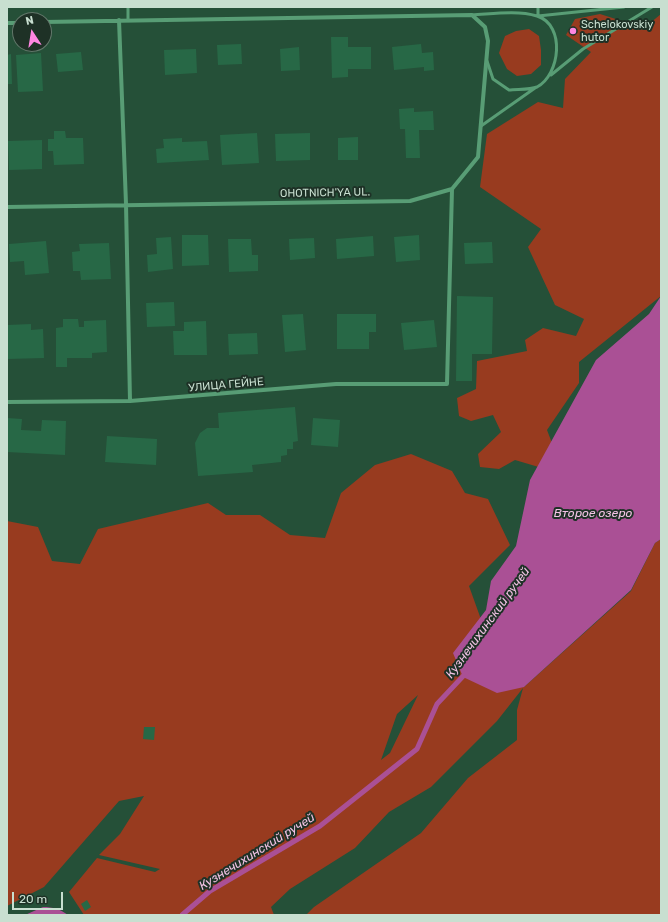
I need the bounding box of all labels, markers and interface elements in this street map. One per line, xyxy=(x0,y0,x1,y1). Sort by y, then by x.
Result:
north arrow xyxy=(12,12,52,52)
text: N xyxy=(24,14,35,28)
place label: Schelokovskiy hutor xyxy=(581,18,653,44)
marker: Schelokovskiy hutor xyxy=(568,26,578,36)
street label: OHOTNICH'YA UL. xyxy=(280,186,370,200)
street label: УЛИЦА ГЕЙНЕ xyxy=(188,375,264,395)
water label: Второе озеро xyxy=(554,507,632,521)
water label: Кузнечихинский ручей xyxy=(443,565,533,681)
water label: Кузнечихинский ручей xyxy=(196,810,318,894)
scale bar xyxy=(14,884,65,910)
text: 20 m xyxy=(19,892,47,906)

